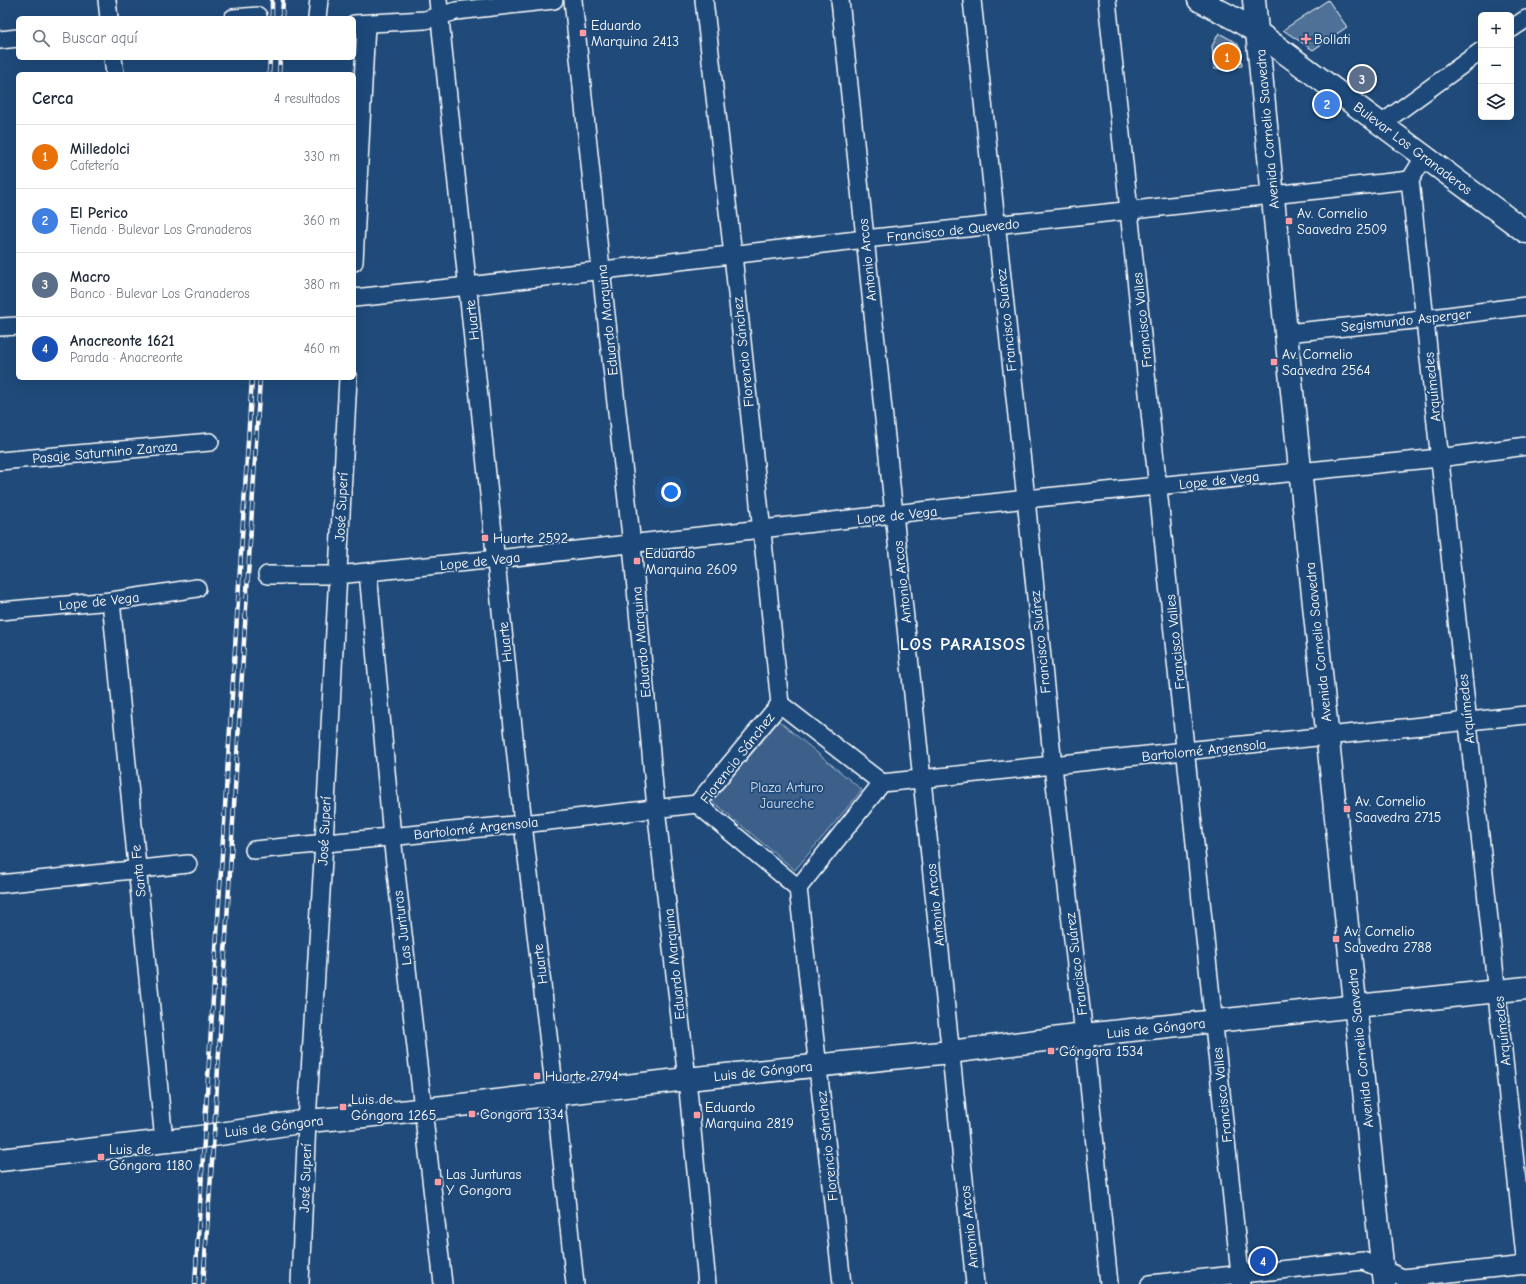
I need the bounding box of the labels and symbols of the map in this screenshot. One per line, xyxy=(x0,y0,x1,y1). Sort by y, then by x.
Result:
place label: Eduardo Marquina 2413 xyxy=(591,17,679,50)
marker: Eduardo Marquina 2413 xyxy=(578,28,588,38)
place label: Bollati xyxy=(1314,31,1351,48)
marker: Bollati xyxy=(1301,34,1311,44)
pin: 1 xyxy=(1214,42,1240,72)
street label: Avenida Cornelio Saavedra xyxy=(1252,48,1283,210)
pin: 3 xyxy=(1349,64,1375,94)
pin: 2 xyxy=(1314,89,1340,119)
street label: Bulevar Los Granaderos xyxy=(1350,98,1475,199)
place label: Av. Cornelio Saavedra 2509 xyxy=(1297,205,1387,238)
street label: Francisco de Quevedo xyxy=(886,215,1020,246)
marker: Av. Cornelio Saavedra 2509 xyxy=(1284,216,1294,226)
street label: Antonio Arcos xyxy=(855,218,880,302)
street label: Eduardo Marquina xyxy=(593,264,622,376)
street label: Francisco Suárez xyxy=(993,268,1020,372)
street label: Francisco Valles xyxy=(1129,271,1156,368)
street label: Florencio Sánchez xyxy=(729,296,758,408)
street label: Huarte xyxy=(462,299,483,341)
street label: Segismundo Asperger xyxy=(1340,305,1472,336)
place label: Av. Cornelio Saavedra 2564 xyxy=(1282,346,1371,379)
street label: Arquímedes xyxy=(1420,351,1445,423)
marker: Av. Cornelio Saavedra 2564 xyxy=(1269,357,1279,367)
street label: Pasaje Saturnino Zaraza xyxy=(32,438,178,467)
street label: Lope de Vega xyxy=(1178,468,1260,493)
street label: José Superí xyxy=(331,471,352,542)
your location xyxy=(661,482,681,502)
street label: Lope de Vega xyxy=(856,503,938,528)
place label: Huarte 2592 xyxy=(493,530,568,547)
marker: Huarte 2592 xyxy=(480,533,490,543)
street label: Antonio Arcos xyxy=(890,540,915,624)
place label: Eduardo Marquina 2609 xyxy=(645,545,737,578)
street label: Lope de Vega xyxy=(439,549,521,574)
marker: Eduardo Marquina 2609 xyxy=(632,556,642,566)
street label: Avenida Cornelio Saavedra xyxy=(1302,561,1335,723)
street label: Eduardo Marquina xyxy=(628,586,655,698)
street label: Lope de Vega xyxy=(58,589,140,614)
street label: Francisco Suárez xyxy=(1027,590,1054,694)
street label: Francisco Valles xyxy=(1162,593,1189,690)
street label: Huarte xyxy=(495,621,516,663)
district label: LOS PARAISOS xyxy=(900,634,1026,655)
street label: Arquímedes xyxy=(1454,673,1479,745)
street label: Florencio Sánchez xyxy=(697,709,778,807)
street label: Bartolomé Argensola xyxy=(1141,736,1267,765)
park label: Plaza Arturo Jaureche xyxy=(750,779,824,812)
place label: Av. Cornelio Saavedra 2715 xyxy=(1355,793,1441,826)
street label: José Superí xyxy=(314,795,335,866)
marker: Av. Cornelio Saavedra 2715 xyxy=(1342,804,1352,814)
street label: Bartolomé Argensola xyxy=(413,814,539,843)
street label: Santa Fe xyxy=(127,844,150,898)
street label: Antonio Arcos xyxy=(923,863,948,947)
street label: Las Junturas xyxy=(389,889,416,966)
street label: Eduardo Marquina xyxy=(660,908,689,1020)
street label: Francisco Suárez xyxy=(1062,912,1091,1016)
place label: Av. Cornelio Saavedra 2788 xyxy=(1344,923,1432,956)
marker: Av. Cornelio Saavedra 2788 xyxy=(1331,934,1341,944)
street label: Huarte xyxy=(530,943,551,985)
street label: Avenida Cornelio Saavedra xyxy=(1344,967,1377,1129)
street label: Arquímedes xyxy=(1490,995,1515,1067)
street label: Luis de Góngora xyxy=(1106,1015,1206,1042)
place label: Góngora 1534 xyxy=(1059,1043,1143,1060)
marker: Góngora 1534 xyxy=(1046,1046,1056,1056)
street label: Francisco Valles xyxy=(1209,1046,1236,1143)
street label: Luis de Góngora xyxy=(713,1058,813,1085)
place label: Huarte 2794 xyxy=(545,1068,619,1085)
marker: Huarte 2794 xyxy=(532,1071,542,1081)
street label: Florencio Sánchez xyxy=(813,1090,842,1202)
place label: Luis de Góngora 1265 xyxy=(351,1091,436,1124)
place label: Eduardo Marquina 2819 xyxy=(705,1099,794,1132)
marker: Luis de Góngora 1265 xyxy=(338,1102,348,1112)
place label: Gongora 1334 xyxy=(480,1106,564,1123)
marker: Gongora 1334 xyxy=(467,1109,477,1119)
marker: Eduardo Marquina 2819 xyxy=(692,1110,702,1120)
street label: Luis de Góngora xyxy=(224,1112,324,1141)
place label: Luis de Góngora 1180 xyxy=(109,1141,193,1174)
street label: José Superí xyxy=(296,1142,315,1213)
marker: Luis de Góngora 1180 xyxy=(96,1152,106,1162)
place label: Las Junturas Y Gongora xyxy=(446,1166,521,1199)
marker: Las Junturas Y Gongora xyxy=(433,1177,443,1187)
street label: Antonio Arcos xyxy=(957,1185,982,1269)
pin: 4 xyxy=(1250,1246,1276,1276)

